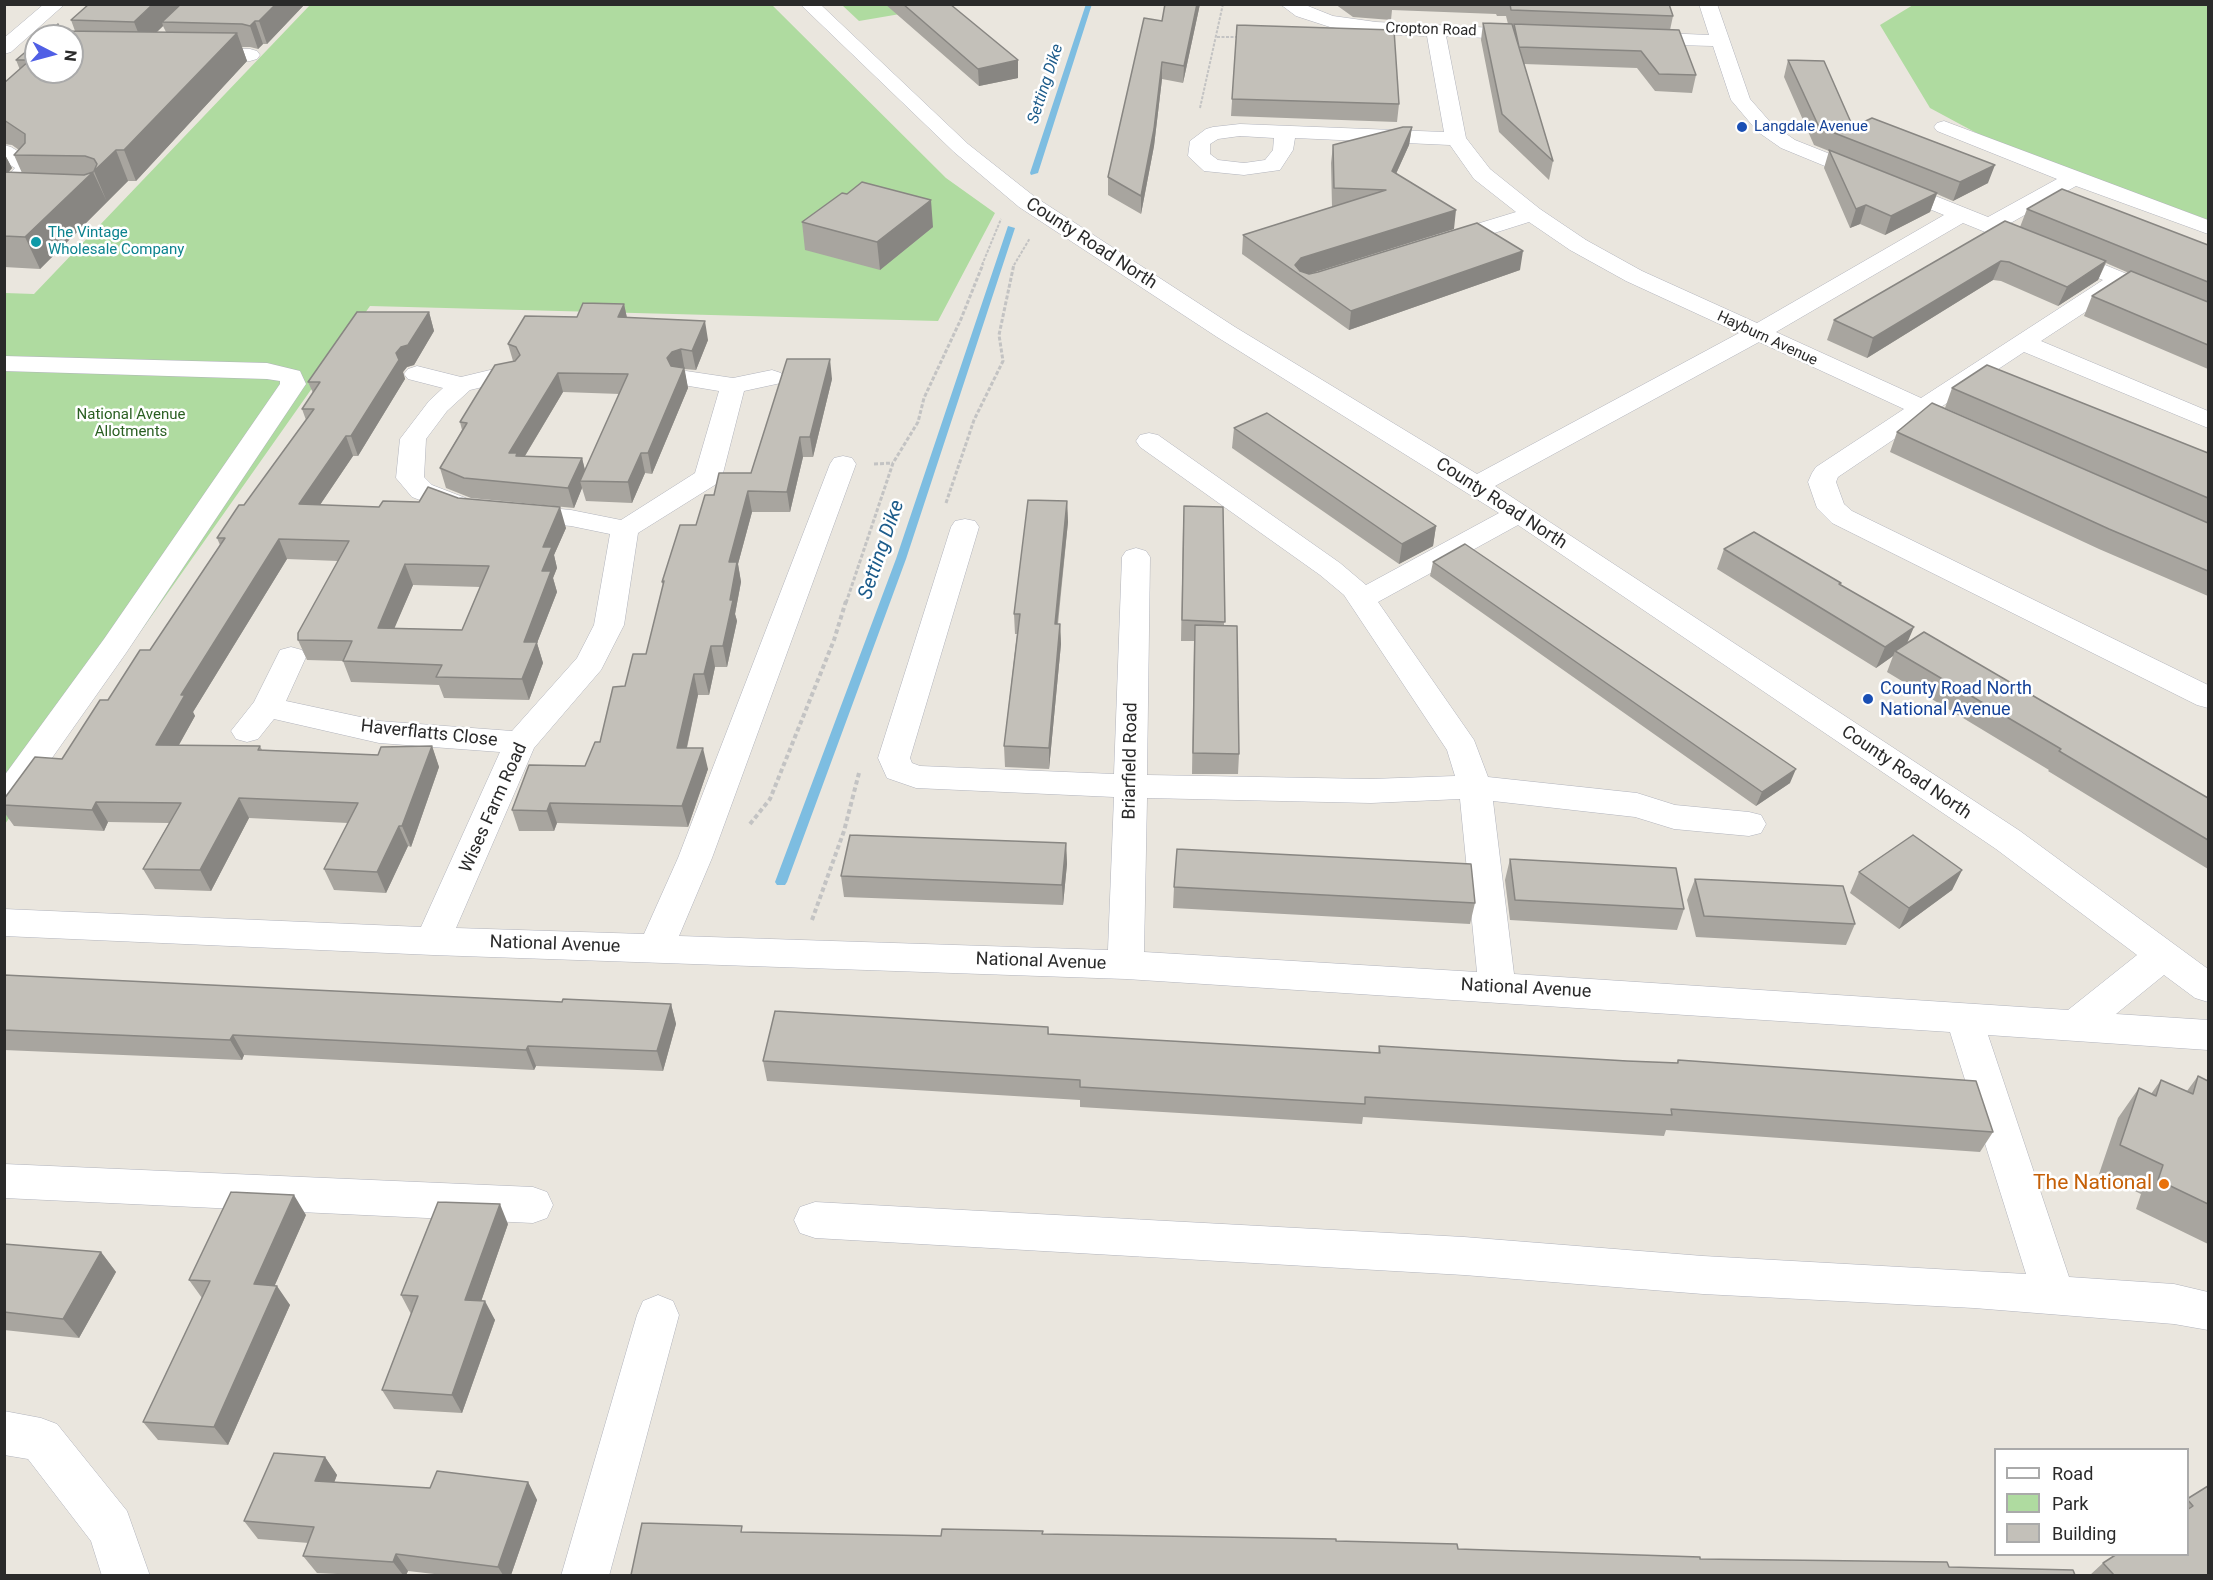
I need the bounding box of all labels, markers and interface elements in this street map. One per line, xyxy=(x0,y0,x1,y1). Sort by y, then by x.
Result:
street label: Cropton Road xyxy=(1385,19,1477,41)
north arrow xyxy=(24,24,84,84)
water label: Setting Dike xyxy=(1024,42,1068,126)
text: N xyxy=(60,49,80,62)
place label: Langdale Avenue xyxy=(1754,118,1868,136)
marker: Langdale Avenue xyxy=(1735,120,1749,134)
street label: County Road North xyxy=(1021,194,1161,294)
place label: The Vintage Wholesale Company xyxy=(48,224,184,259)
marker: The Vintage Wholesale Company xyxy=(29,235,43,249)
street label: Hayburn Avenue xyxy=(1714,308,1820,370)
park label: National Avenue Allotments xyxy=(77,406,185,441)
street label: County Road North xyxy=(1431,454,1571,554)
water label: Setting Dike xyxy=(854,497,910,603)
place label: County Road North National Avenue xyxy=(1880,678,2032,720)
marker: County Road North National Avenue xyxy=(1861,692,1875,706)
street label: Briarfield Road xyxy=(1119,702,1143,820)
street label: Haverflatts Close xyxy=(360,716,498,752)
street label: County Road North xyxy=(1837,722,1975,824)
street label: Wises Farm Road xyxy=(456,740,532,876)
street label: National Avenue xyxy=(489,932,621,958)
street label: National Avenue xyxy=(975,949,1107,975)
street label: National Avenue xyxy=(1460,975,1592,1003)
place label: The National xyxy=(2033,1171,2152,1197)
marker: The National xyxy=(2157,1177,2171,1191)
legend xyxy=(1994,1448,2189,1556)
text: Road xyxy=(2052,1463,2093,1484)
text: Park xyxy=(2052,1493,2088,1514)
text: Building xyxy=(2052,1523,2116,1544)

